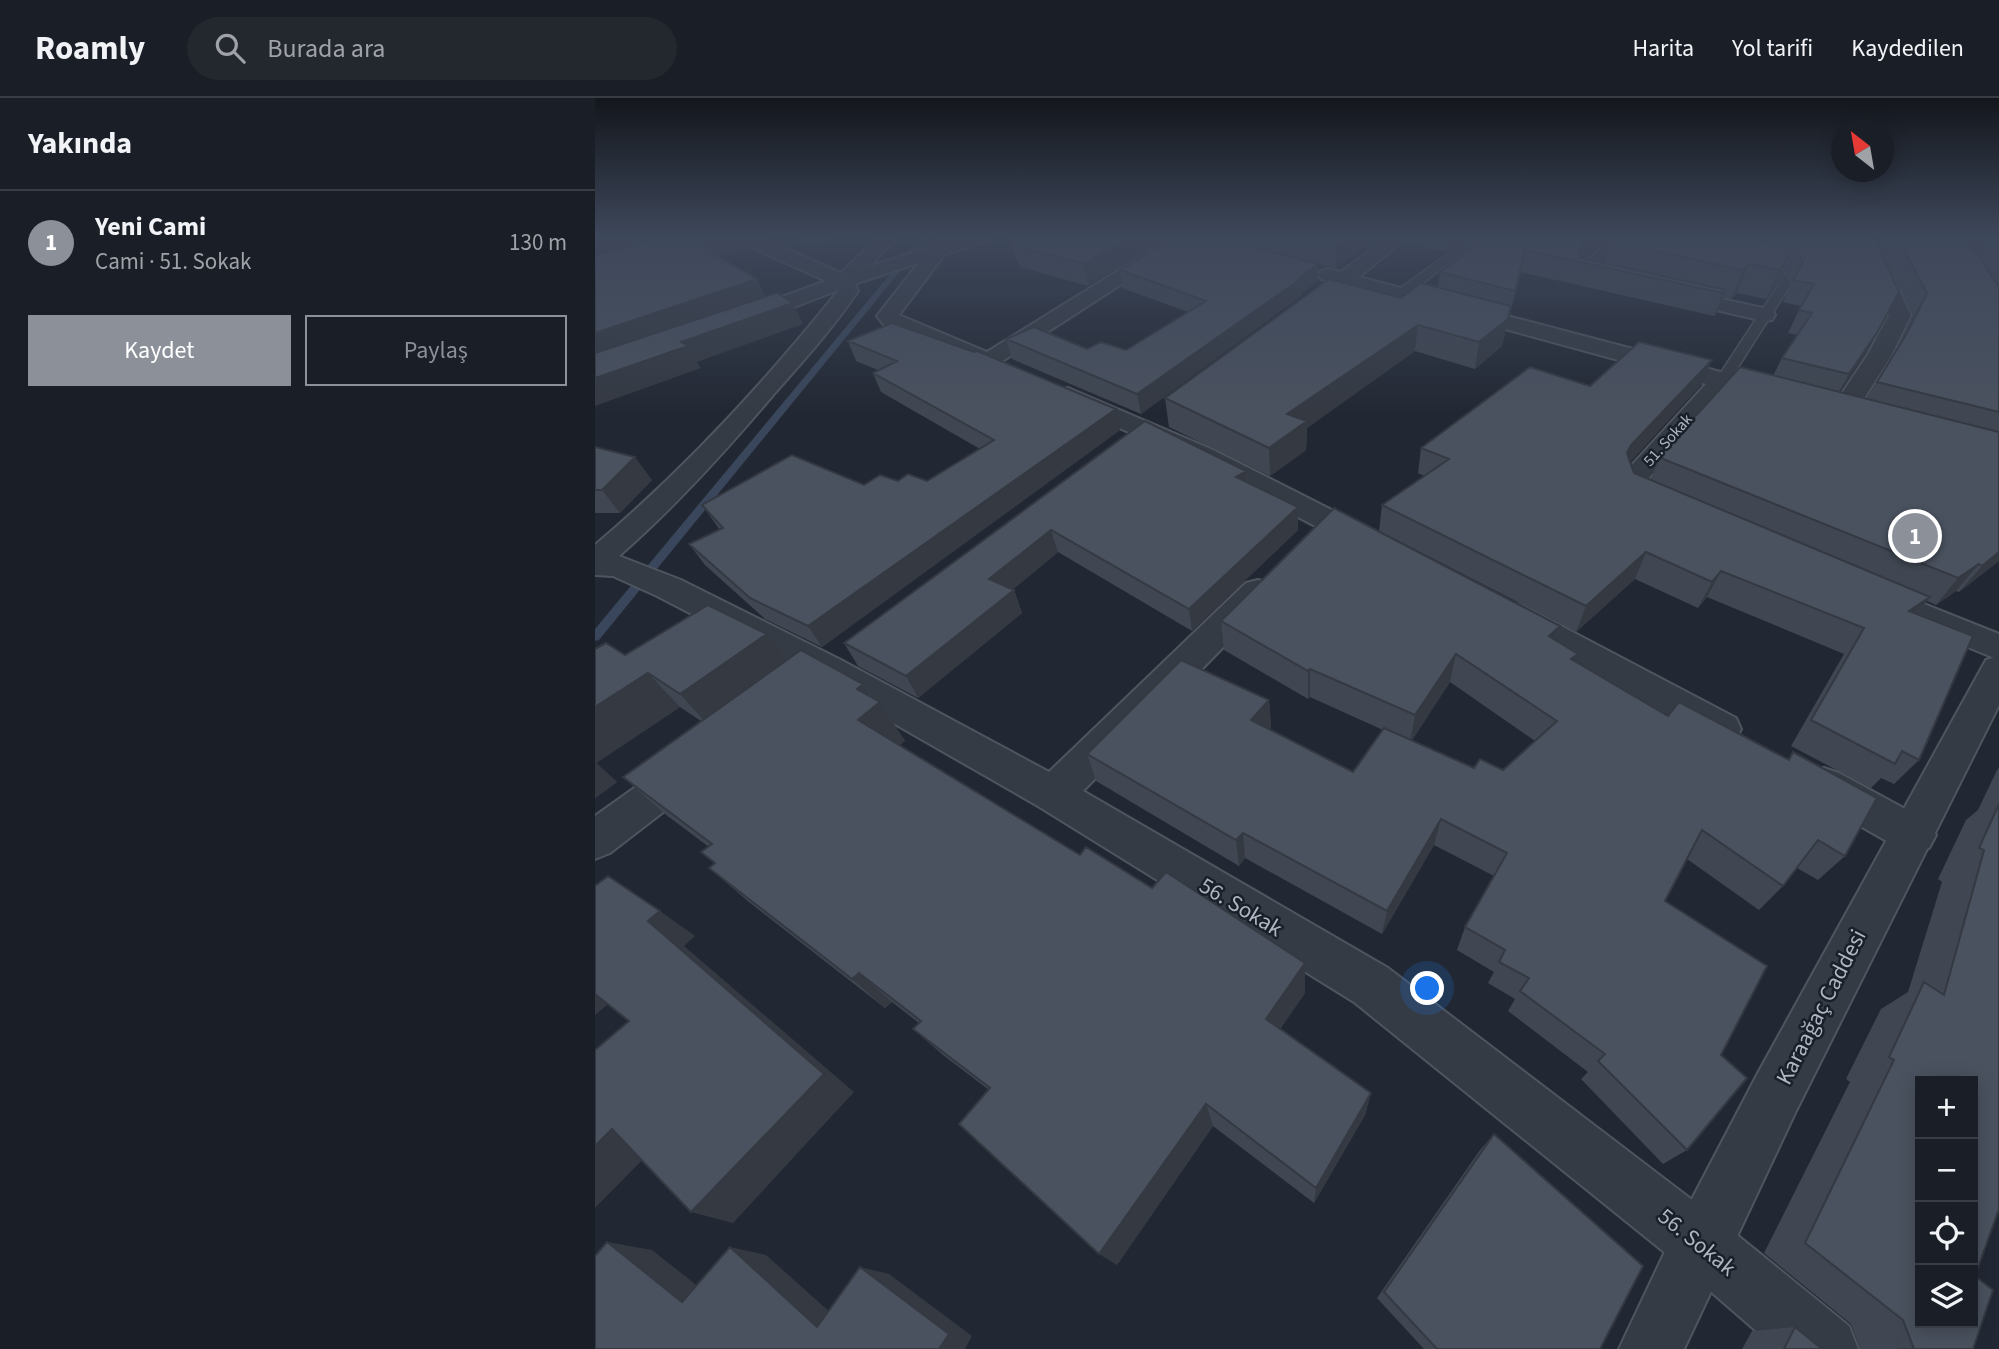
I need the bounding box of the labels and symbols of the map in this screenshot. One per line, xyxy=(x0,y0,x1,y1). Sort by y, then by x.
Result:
north arrow xyxy=(1831,119,1894,182)
street label: 51. Sokak xyxy=(1638,409,1698,471)
pin: 1 xyxy=(1892,510,1938,562)
street label: 56. Sokak xyxy=(1193,869,1289,945)
street label: Karaağaç Caddesi xyxy=(1768,924,1874,1090)
your location xyxy=(1410,971,1444,1005)
street label: 56. Sokak xyxy=(1651,1200,1744,1284)

